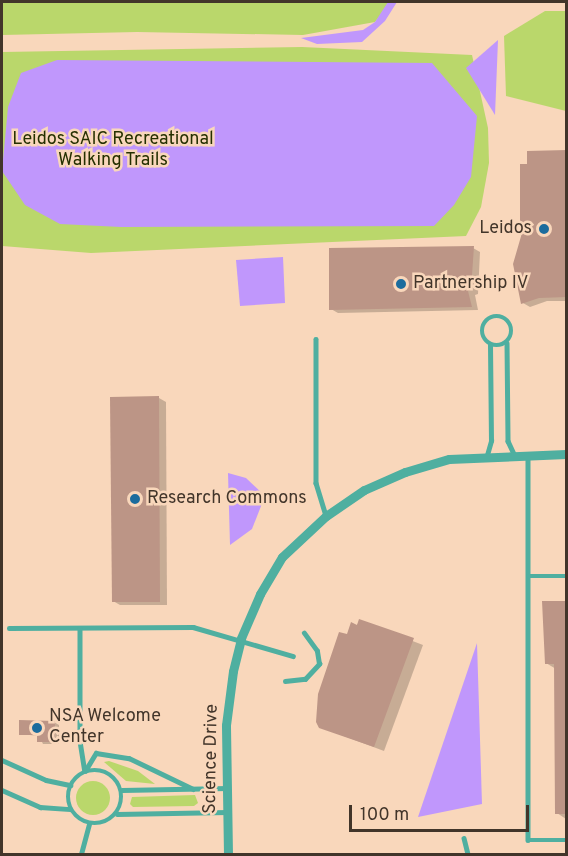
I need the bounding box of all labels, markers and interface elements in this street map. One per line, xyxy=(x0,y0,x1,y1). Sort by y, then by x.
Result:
park label: Leidos SAIC Recreational Walking Trails xyxy=(12,130,214,172)
place label: Leidos xyxy=(479,218,532,240)
marker: Leidos xyxy=(537,222,551,236)
place label: Partnership IV xyxy=(413,273,528,295)
marker: Partnership IV xyxy=(394,277,408,291)
place label: Research Commons xyxy=(147,488,307,510)
marker: Research Commons xyxy=(128,492,142,506)
street label: Science Drive xyxy=(200,704,224,814)
place label: NSA Welcome Center xyxy=(49,707,162,750)
marker: NSA Welcome Center xyxy=(30,721,44,735)
scale bar xyxy=(352,793,532,831)
text: 100 m xyxy=(360,804,409,827)

